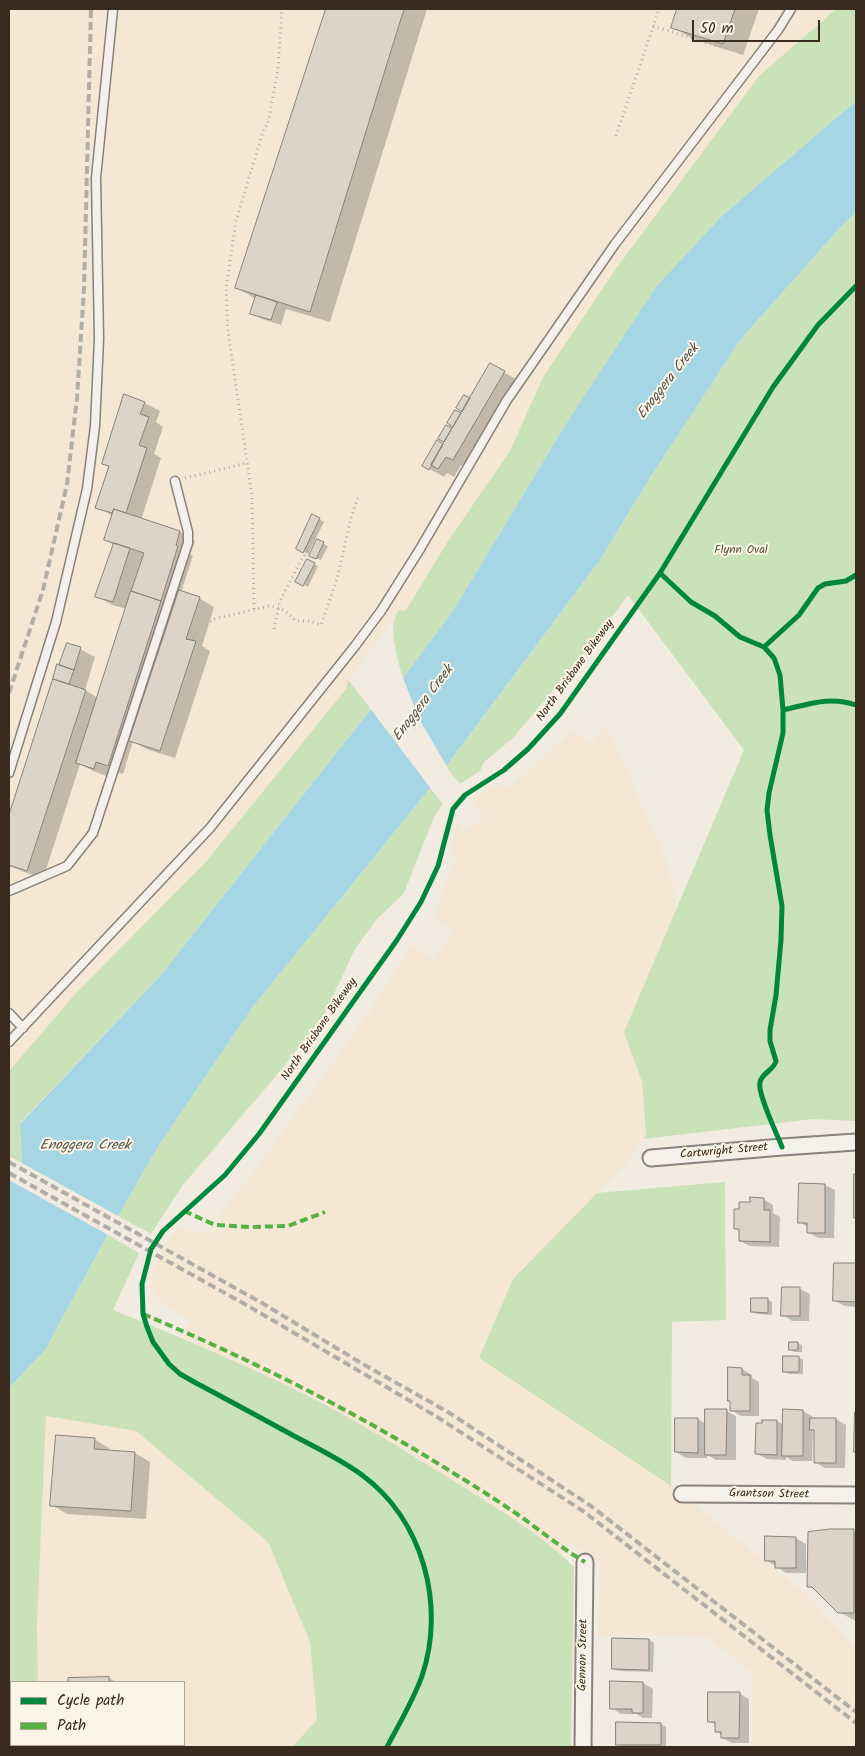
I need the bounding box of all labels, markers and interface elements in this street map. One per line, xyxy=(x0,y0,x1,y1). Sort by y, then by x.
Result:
scale bar xyxy=(695,10,822,42)
text: 50 m xyxy=(700,17,734,41)
water label: Enoggera Creek xyxy=(634,341,704,423)
park label: Flynn Oval xyxy=(714,544,768,558)
street label: North Brisbane Bikeway xyxy=(534,617,618,725)
water label: Enoggera Creek xyxy=(390,663,458,745)
street label: North Brisbane Bikeway xyxy=(279,976,361,1084)
water label: Enoggera Creek xyxy=(40,1139,130,1155)
street label: Cartwright Street xyxy=(679,1141,769,1163)
street label: Grantson Street xyxy=(729,1487,809,1503)
street label: Gennon Street xyxy=(576,1619,592,1691)
legend xyxy=(10,1681,185,1746)
text: Cycle path xyxy=(57,1689,124,1713)
text: Path xyxy=(57,1714,86,1738)

